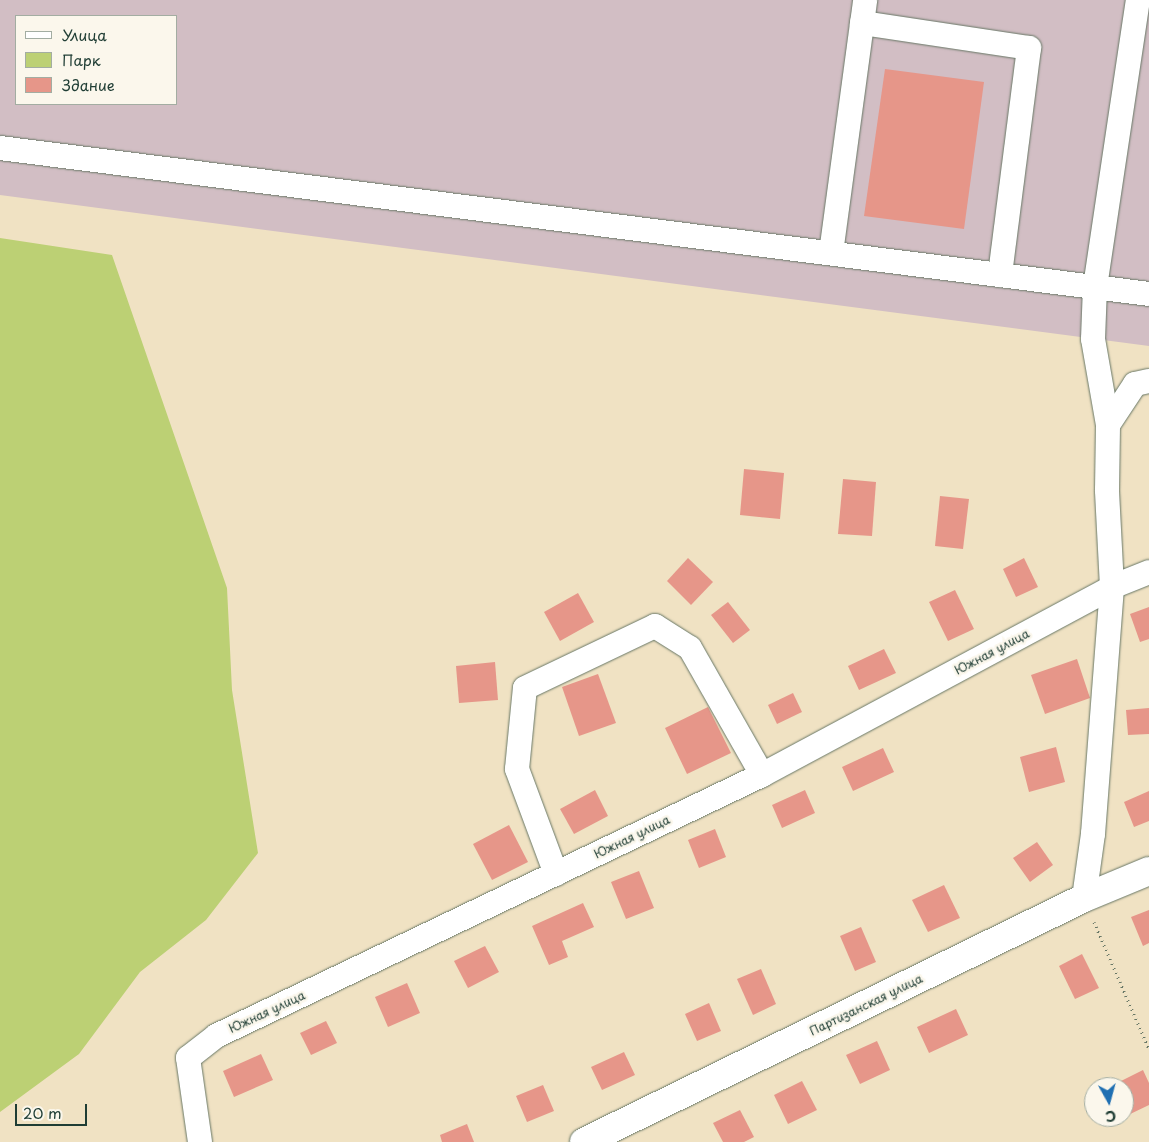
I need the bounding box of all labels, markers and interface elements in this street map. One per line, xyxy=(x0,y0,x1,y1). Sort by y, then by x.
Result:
legend xyxy=(15,15,178,105)
text: Улица xyxy=(62,23,107,46)
text: Парк xyxy=(62,48,101,71)
text: Здание xyxy=(62,73,115,96)
street label: Южная улица xyxy=(952,626,1032,678)
street label: Южная улица xyxy=(591,812,673,862)
street label: Партизанская улица xyxy=(807,971,925,1039)
street label: Южная улица xyxy=(226,988,308,1036)
north arrow xyxy=(1084,1077,1134,1127)
scale bar xyxy=(18,1094,90,1126)
text: 20 m xyxy=(23,1101,62,1124)
text: С xyxy=(1104,1105,1117,1127)

